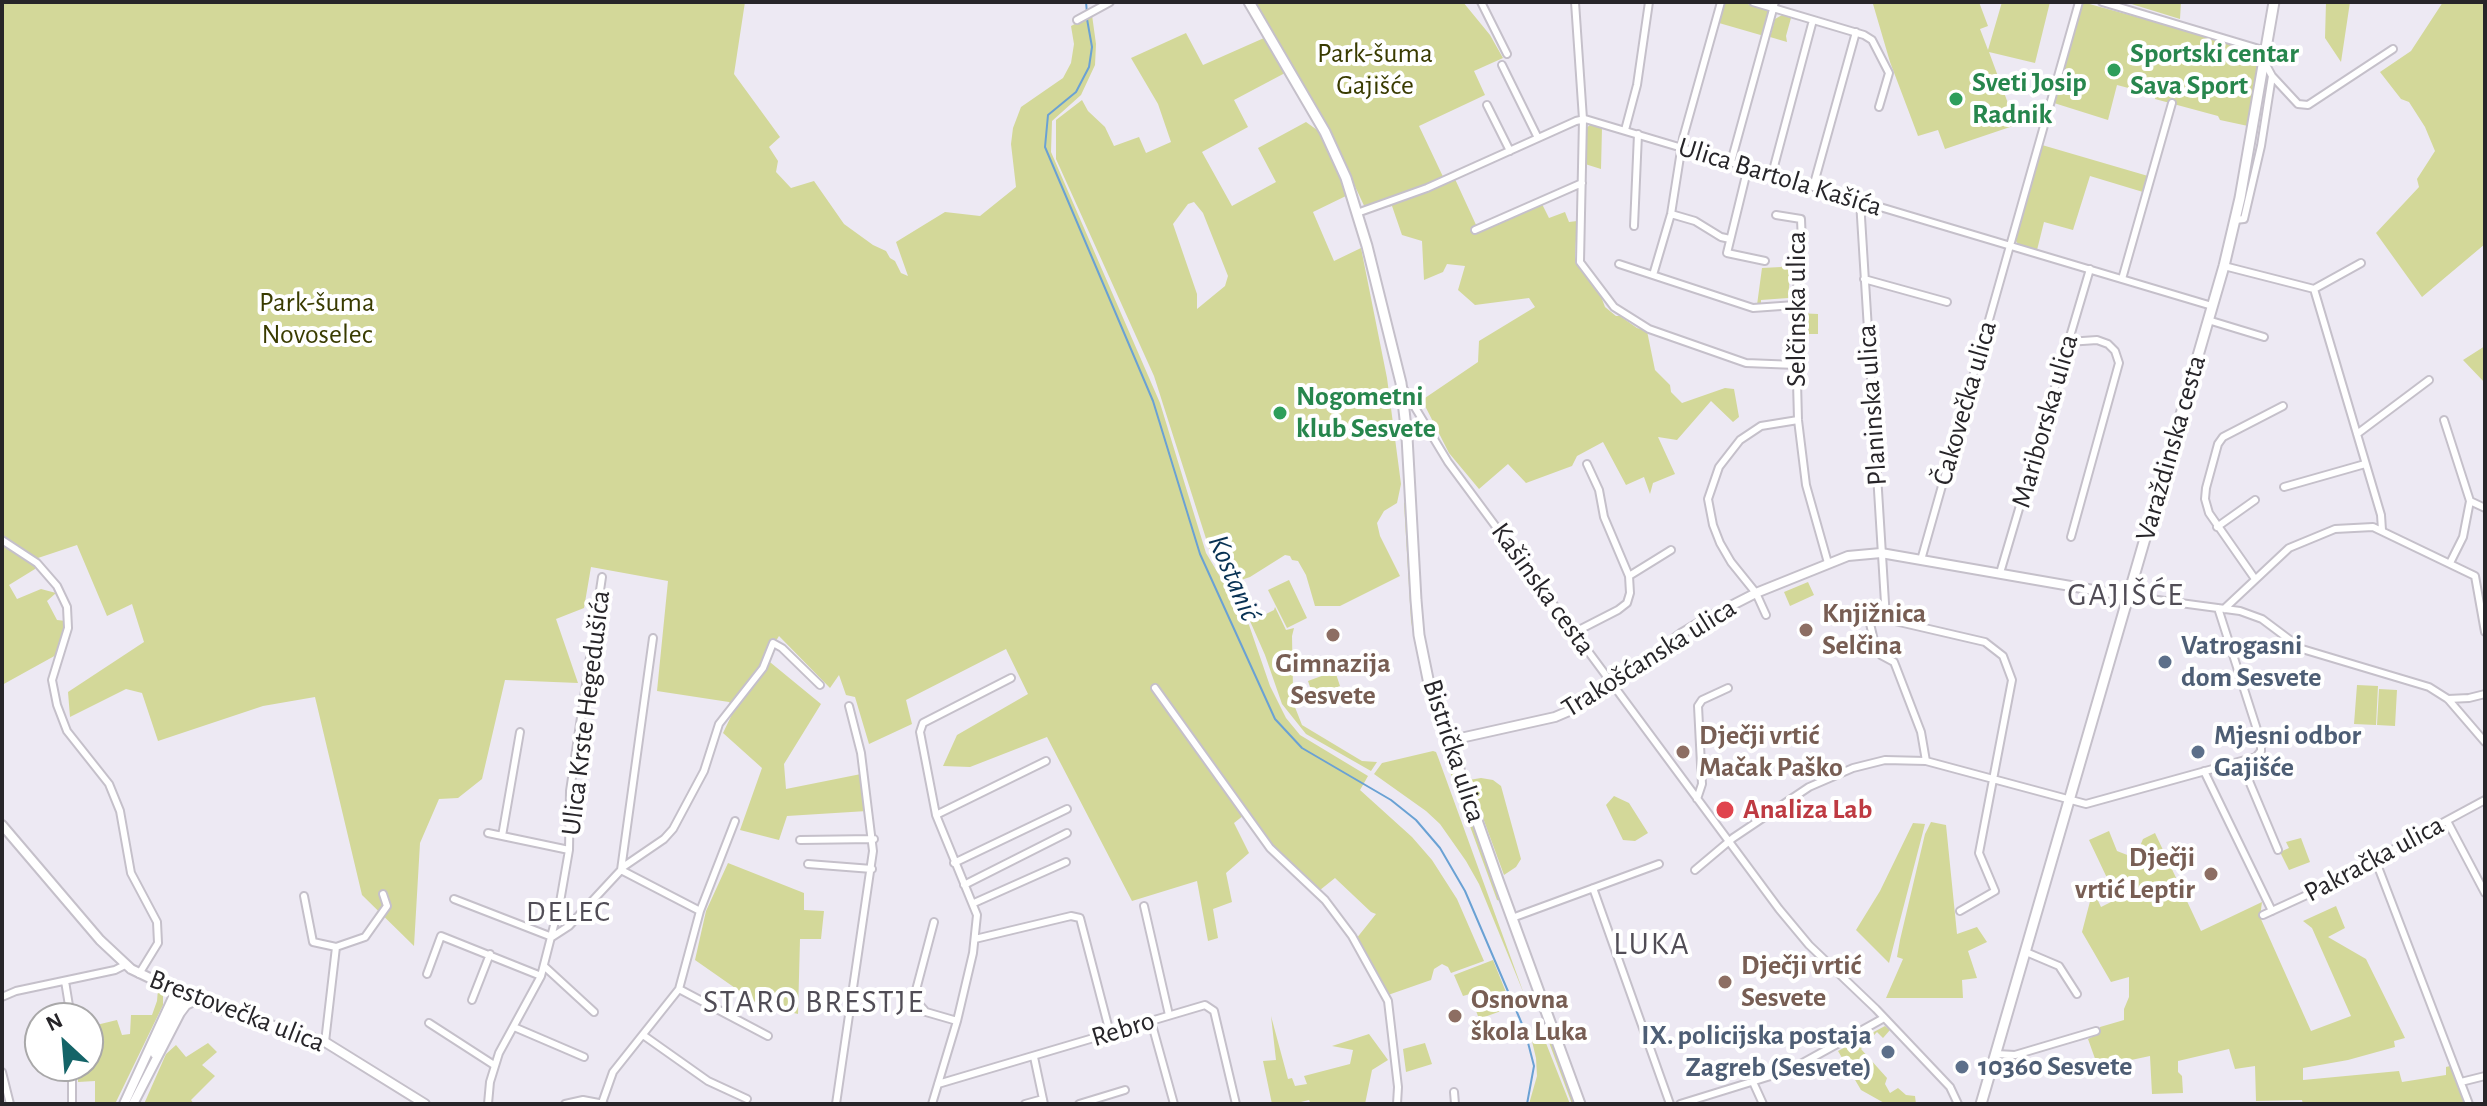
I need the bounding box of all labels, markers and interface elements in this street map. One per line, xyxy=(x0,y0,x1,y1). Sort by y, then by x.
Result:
park label: Park-šuma Gajišće xyxy=(1317,37,1433,103)
place label: Sportski centar Sava Sport xyxy=(2130,37,2299,103)
marker: Sportski centar Sava Sport xyxy=(2105,61,2123,79)
place label: Sveti Josip Radnik xyxy=(1972,66,2087,132)
marker: Sveti Josip Radnik xyxy=(1947,90,1965,108)
street label: Ulica Bartola Kašića xyxy=(1674,130,1886,224)
street label: Selčinska ulica xyxy=(1780,231,1814,387)
park label: Park-šuma Novoselec xyxy=(259,286,375,352)
street label: Čakovečka ulica xyxy=(1925,317,2005,489)
street label: Planinska ulica xyxy=(1850,323,1894,487)
street label: Mariborska ulica xyxy=(2004,330,2086,512)
street label: Varaždinska cesta xyxy=(2128,351,2214,545)
place label: Nogometni klub Sesvete xyxy=(1296,380,1436,446)
marker: Nogometni klub Sesvete xyxy=(1271,404,1289,422)
street label: Kašinska cesta xyxy=(1484,516,1602,662)
water label: Kostanić xyxy=(1200,529,1268,627)
district label: GAJIŠĆE xyxy=(2067,576,2185,614)
street label: Ulica Krste Hegedušića xyxy=(554,588,618,838)
street label: Trakošćanska ulica xyxy=(1556,591,1742,725)
place label: Knjižnica Selčina xyxy=(1822,597,1926,663)
marker: Knjižnica Selčina xyxy=(1797,621,1815,639)
marker: Gimnazija Sesvete xyxy=(1324,626,1342,644)
place label: Vatrogasni dom Sesvete xyxy=(2181,629,2322,695)
place label: Gimnazija Sesvete xyxy=(1275,647,1391,713)
marker: Vatrogasni dom Sesvete xyxy=(2156,653,2174,671)
street label: Bistrička ulica xyxy=(1415,675,1493,827)
place label: Dječji vrtić Mačak Paško xyxy=(1699,719,1843,785)
place label: Mjesni odbor Gajišće xyxy=(2214,719,2361,785)
marker: Dječji vrtić Mačak Paško xyxy=(1674,743,1692,761)
marker: Mjesni odbor Gajišće xyxy=(2189,743,2207,761)
place label: Analiza Lab xyxy=(1743,793,1872,827)
marker: Analiza Lab xyxy=(1714,799,1736,821)
street label: Pakračka ulica xyxy=(2298,808,2450,910)
place label: Dječji vrtić Leptir xyxy=(2075,841,2195,907)
marker: Dječji vrtić Leptir xyxy=(2202,865,2220,883)
district label: DELEC xyxy=(526,894,612,930)
district label: LUKA xyxy=(1613,925,1691,963)
place label: Dječji vrtić Sesvete xyxy=(1741,949,1861,1015)
street label: Brestovečka ulica xyxy=(145,962,329,1060)
marker: Dječji vrtić Sesvete xyxy=(1716,973,1734,991)
district label: STARO BRESTJE xyxy=(703,983,925,1021)
place label: Osnovna škola Luka xyxy=(1471,983,1588,1049)
north arrow xyxy=(24,1002,104,1082)
street label: Rebro xyxy=(1087,1004,1159,1054)
marker: Osnovna škola Luka xyxy=(1446,1007,1464,1025)
text: N xyxy=(43,1009,66,1035)
place label: IX. policijska postaja Zagreb (Sesvete) xyxy=(1641,1019,1872,1085)
marker: IX. policijska postaja Zagreb (Sesvete) xyxy=(1879,1043,1897,1061)
place label: 10360 Sesvete xyxy=(1978,1050,2132,1084)
marker: 10360 Sesvete xyxy=(1953,1058,1971,1076)

